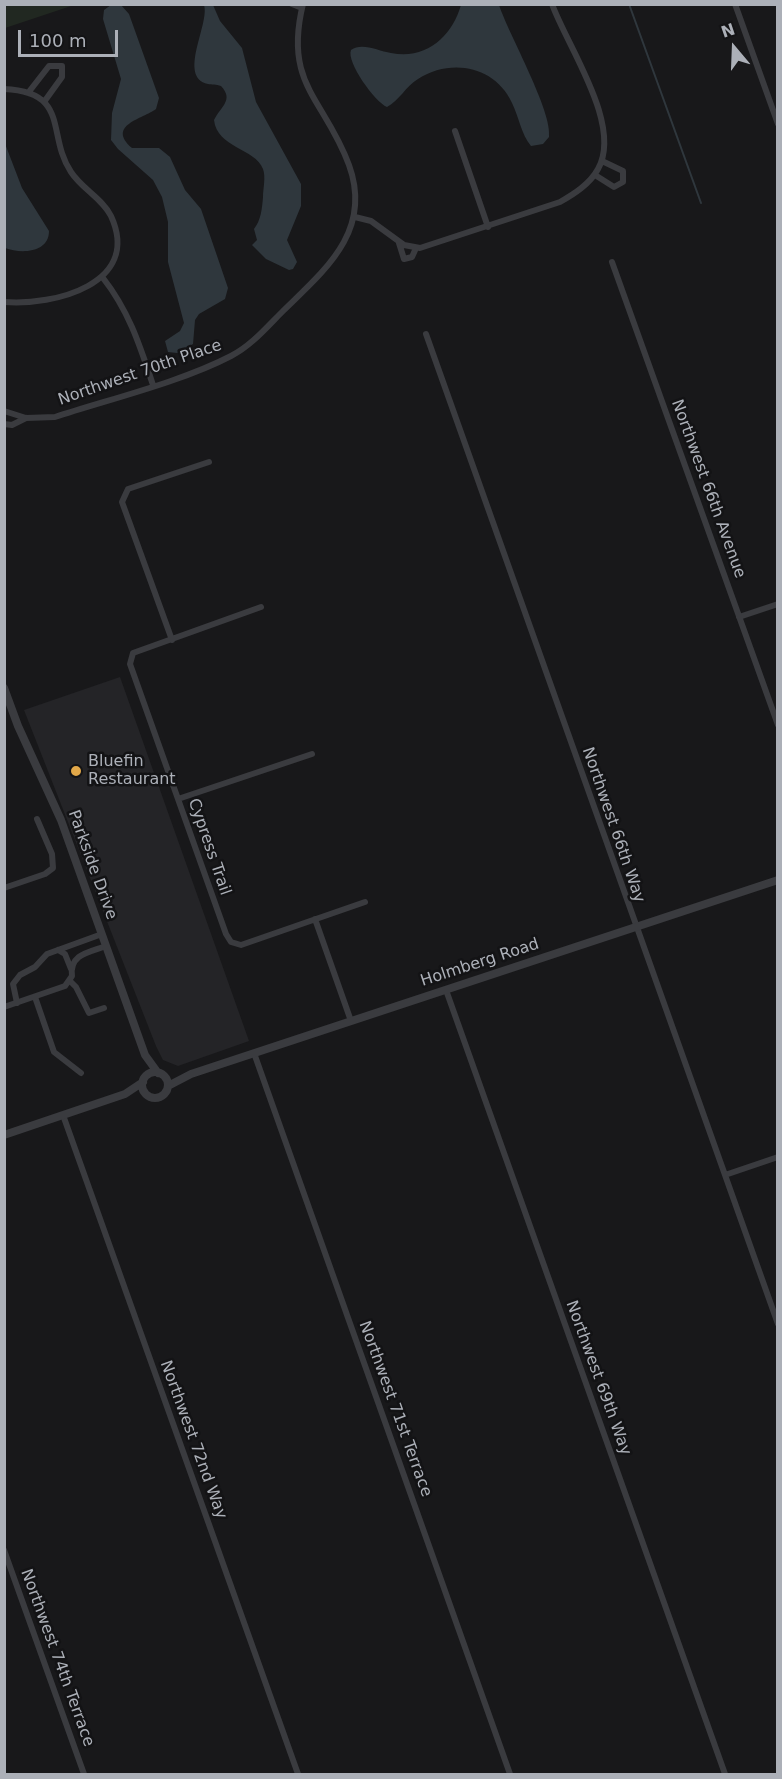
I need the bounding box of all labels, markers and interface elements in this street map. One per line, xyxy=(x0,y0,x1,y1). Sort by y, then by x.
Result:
scale bar xyxy=(21,18,122,56)
north arrow xyxy=(704,18,764,78)
text: N xyxy=(719,19,737,42)
text: 100 m xyxy=(29,30,87,51)
street label: Northwest 70th Place xyxy=(56,336,224,410)
street label: Northwest 66th Avenue xyxy=(667,397,749,581)
street label: Northwest 66th Way xyxy=(577,745,649,905)
place label: Bluefin Restaurant xyxy=(88,752,176,790)
marker: Bluefin Restaurant xyxy=(69,764,83,778)
street label: Cypress Trail xyxy=(183,796,235,898)
street label: Parkside Drive xyxy=(63,808,121,922)
street label: Holmberg Road xyxy=(418,935,542,991)
street label: Northwest 69th Way xyxy=(561,1298,635,1458)
street label: Northwest 71st Terrace xyxy=(354,1318,436,1500)
street label: Northwest 72nd Way xyxy=(155,1358,231,1522)
street label: Northwest 74th Terrace xyxy=(16,1567,98,1749)

